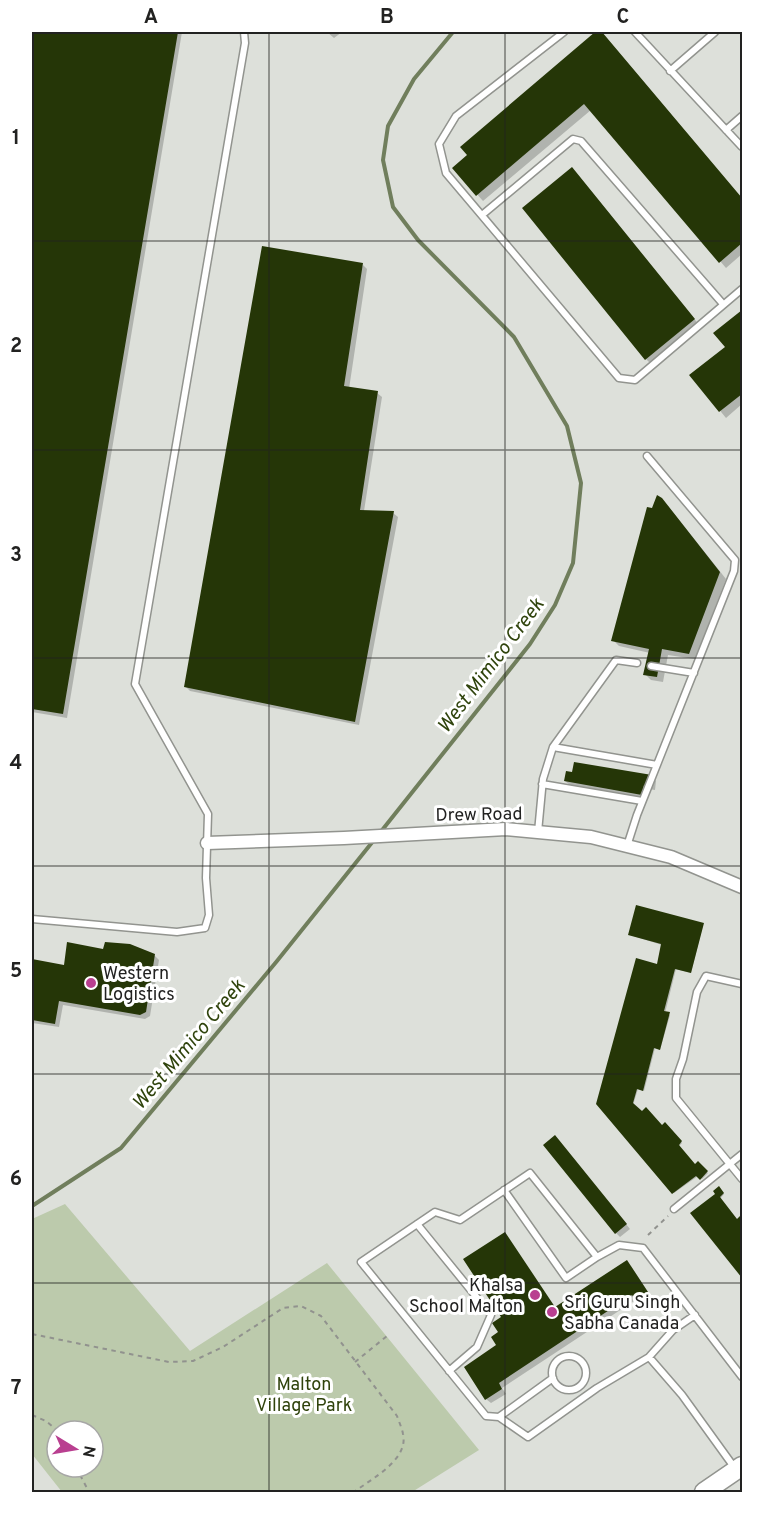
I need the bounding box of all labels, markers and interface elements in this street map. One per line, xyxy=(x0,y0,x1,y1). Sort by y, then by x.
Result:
text: A xyxy=(144,5,158,31)
text: B xyxy=(380,5,394,31)
text: C xyxy=(617,5,629,31)
text: 1 xyxy=(12,126,20,152)
text: 2 xyxy=(10,334,22,360)
text: 3 xyxy=(10,543,22,569)
water label: West Mimico Creek xyxy=(432,593,552,739)
text: 4 xyxy=(10,751,22,777)
street label: Drew Road xyxy=(435,803,523,828)
text: 5 xyxy=(10,959,22,985)
place label: Western Logistics xyxy=(103,963,175,1007)
water label: West Mimico Creek xyxy=(127,974,252,1116)
marker: Western Logistics xyxy=(84,976,98,990)
text: 6 xyxy=(10,1167,22,1193)
place label: Khalsa School Malton xyxy=(409,1275,523,1319)
marker: Khalsa School Malton xyxy=(528,1288,542,1302)
place label: Sri Guru Singh Sabha Canada xyxy=(564,1292,680,1336)
marker: Sri Guru Singh Sabha Canada xyxy=(545,1305,559,1319)
park label: Malton Village Park xyxy=(256,1374,352,1418)
text: 7 xyxy=(11,1376,21,1402)
north arrow xyxy=(45,1419,105,1479)
text: N xyxy=(77,1444,99,1459)

